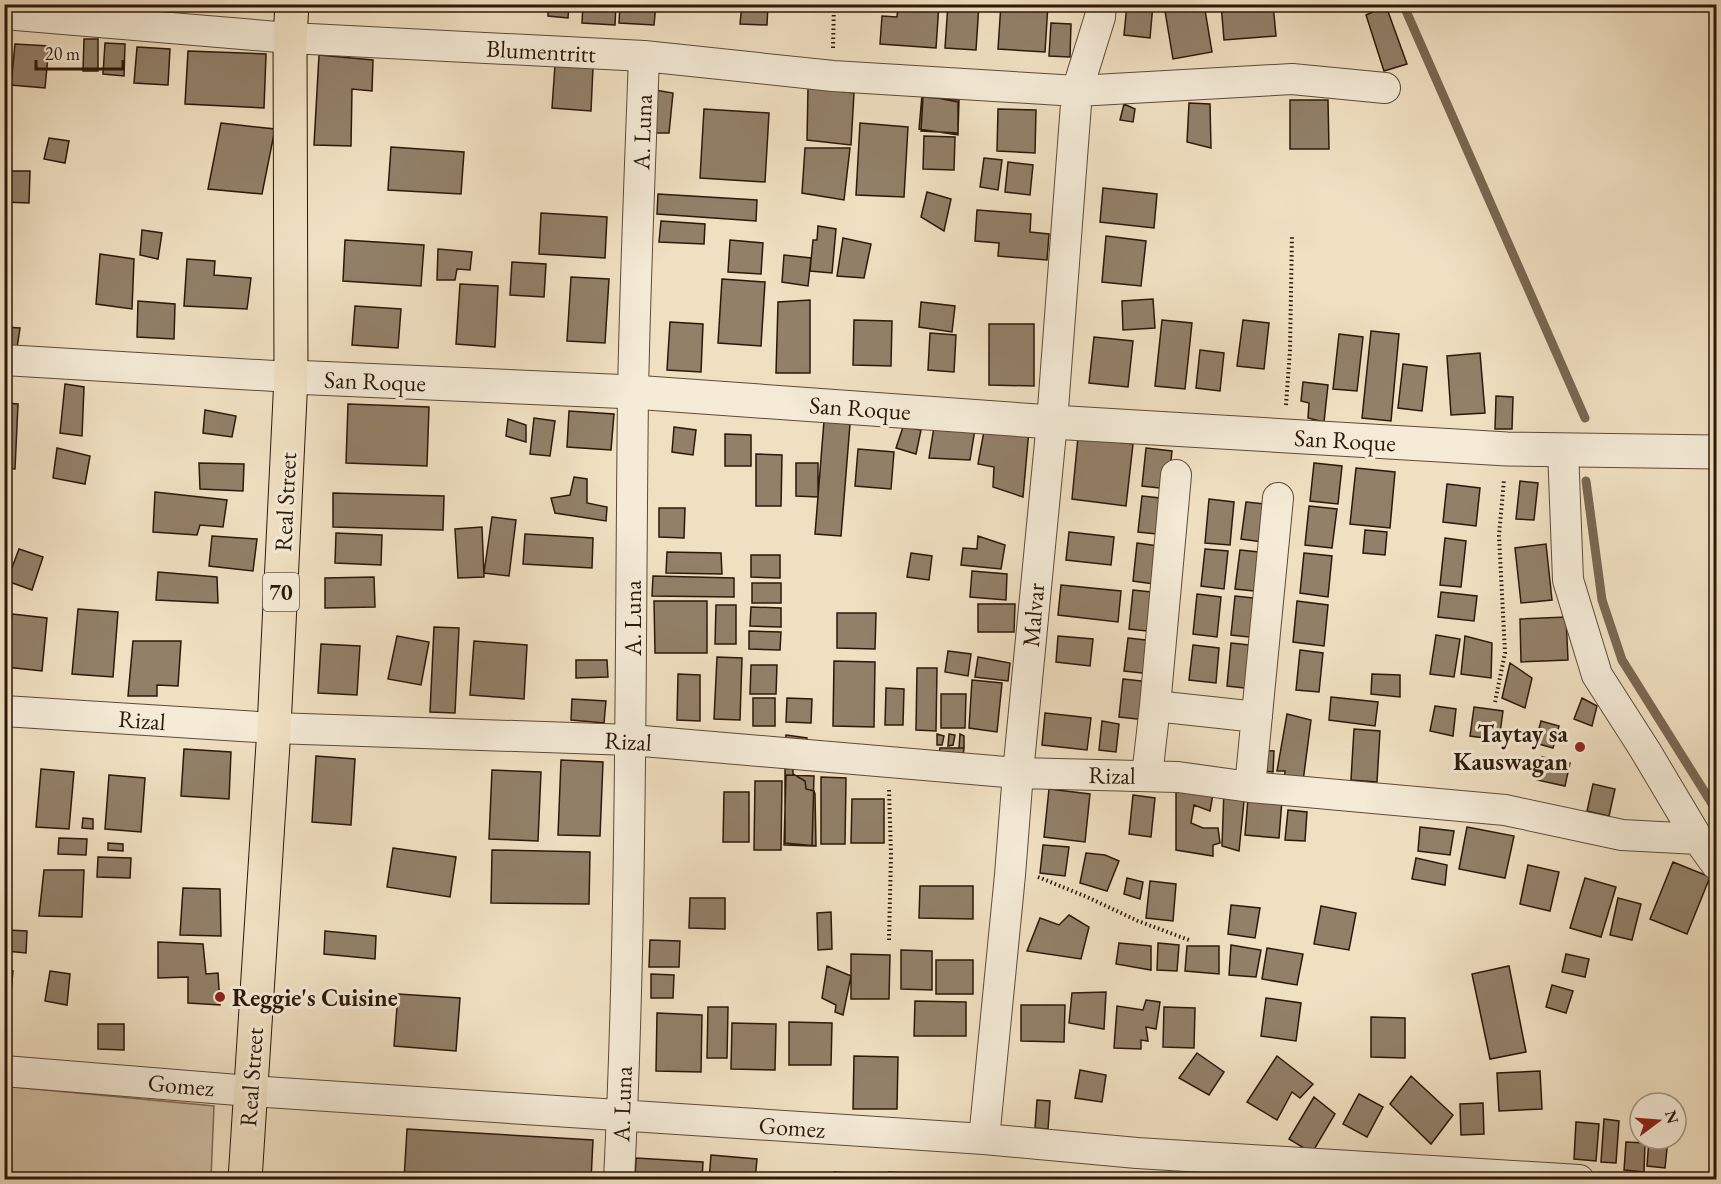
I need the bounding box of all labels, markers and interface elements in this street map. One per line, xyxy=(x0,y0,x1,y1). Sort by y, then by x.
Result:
scale bar xyxy=(36,33,123,71)
street label: Blumentritt xyxy=(485,33,597,69)
text: 20 m xyxy=(45,42,80,65)
street label: A. Luna xyxy=(625,93,659,171)
street label: San Roque xyxy=(324,364,426,398)
street label: San Roque xyxy=(808,389,912,427)
street label: San Roque xyxy=(1293,422,1397,458)
street label: Real Street xyxy=(267,451,303,552)
road number: 70 xyxy=(263,573,299,611)
street label: A. Luna xyxy=(617,580,648,657)
street label: Malvar xyxy=(1015,582,1051,648)
street label: Rizal xyxy=(117,703,167,737)
place label: Taytay sa Kauswagan xyxy=(1453,718,1568,778)
street label: Rizal xyxy=(604,724,653,758)
marker: Taytay sa Kauswagan xyxy=(1573,740,1587,754)
street label: Rizal xyxy=(1088,759,1136,791)
place label: Reggie's Cuisine xyxy=(232,982,398,1014)
marker: Reggie's Cuisine xyxy=(213,990,227,1004)
street label: Real Street xyxy=(232,1026,270,1128)
street label: A. Luna xyxy=(605,1065,639,1143)
street label: Gomez xyxy=(147,1067,215,1103)
north arrow xyxy=(1628,1091,1688,1151)
text: N xyxy=(1660,1108,1684,1126)
street label: Gomez xyxy=(758,1109,826,1145)

